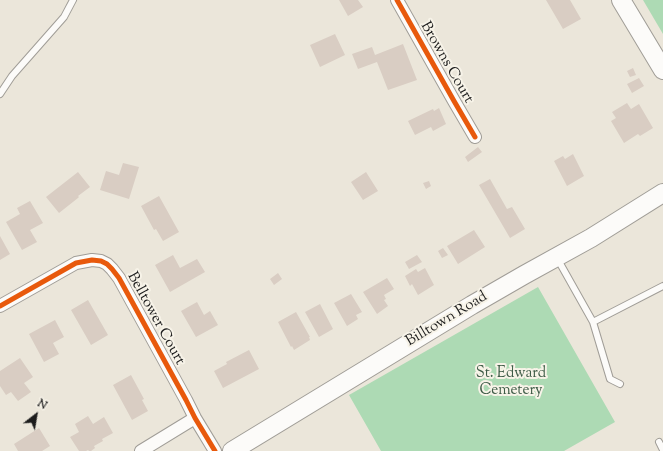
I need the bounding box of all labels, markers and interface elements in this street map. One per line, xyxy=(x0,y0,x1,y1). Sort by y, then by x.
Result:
street label: Browns Court xyxy=(415,19,477,107)
street label: Belltower Court xyxy=(122,269,188,369)
street label: Billtown Road xyxy=(403,289,491,351)
park label: St. Edward Cemetery xyxy=(476,365,546,400)
north arrow xyxy=(16,395,56,435)
text: N xyxy=(34,396,50,414)

